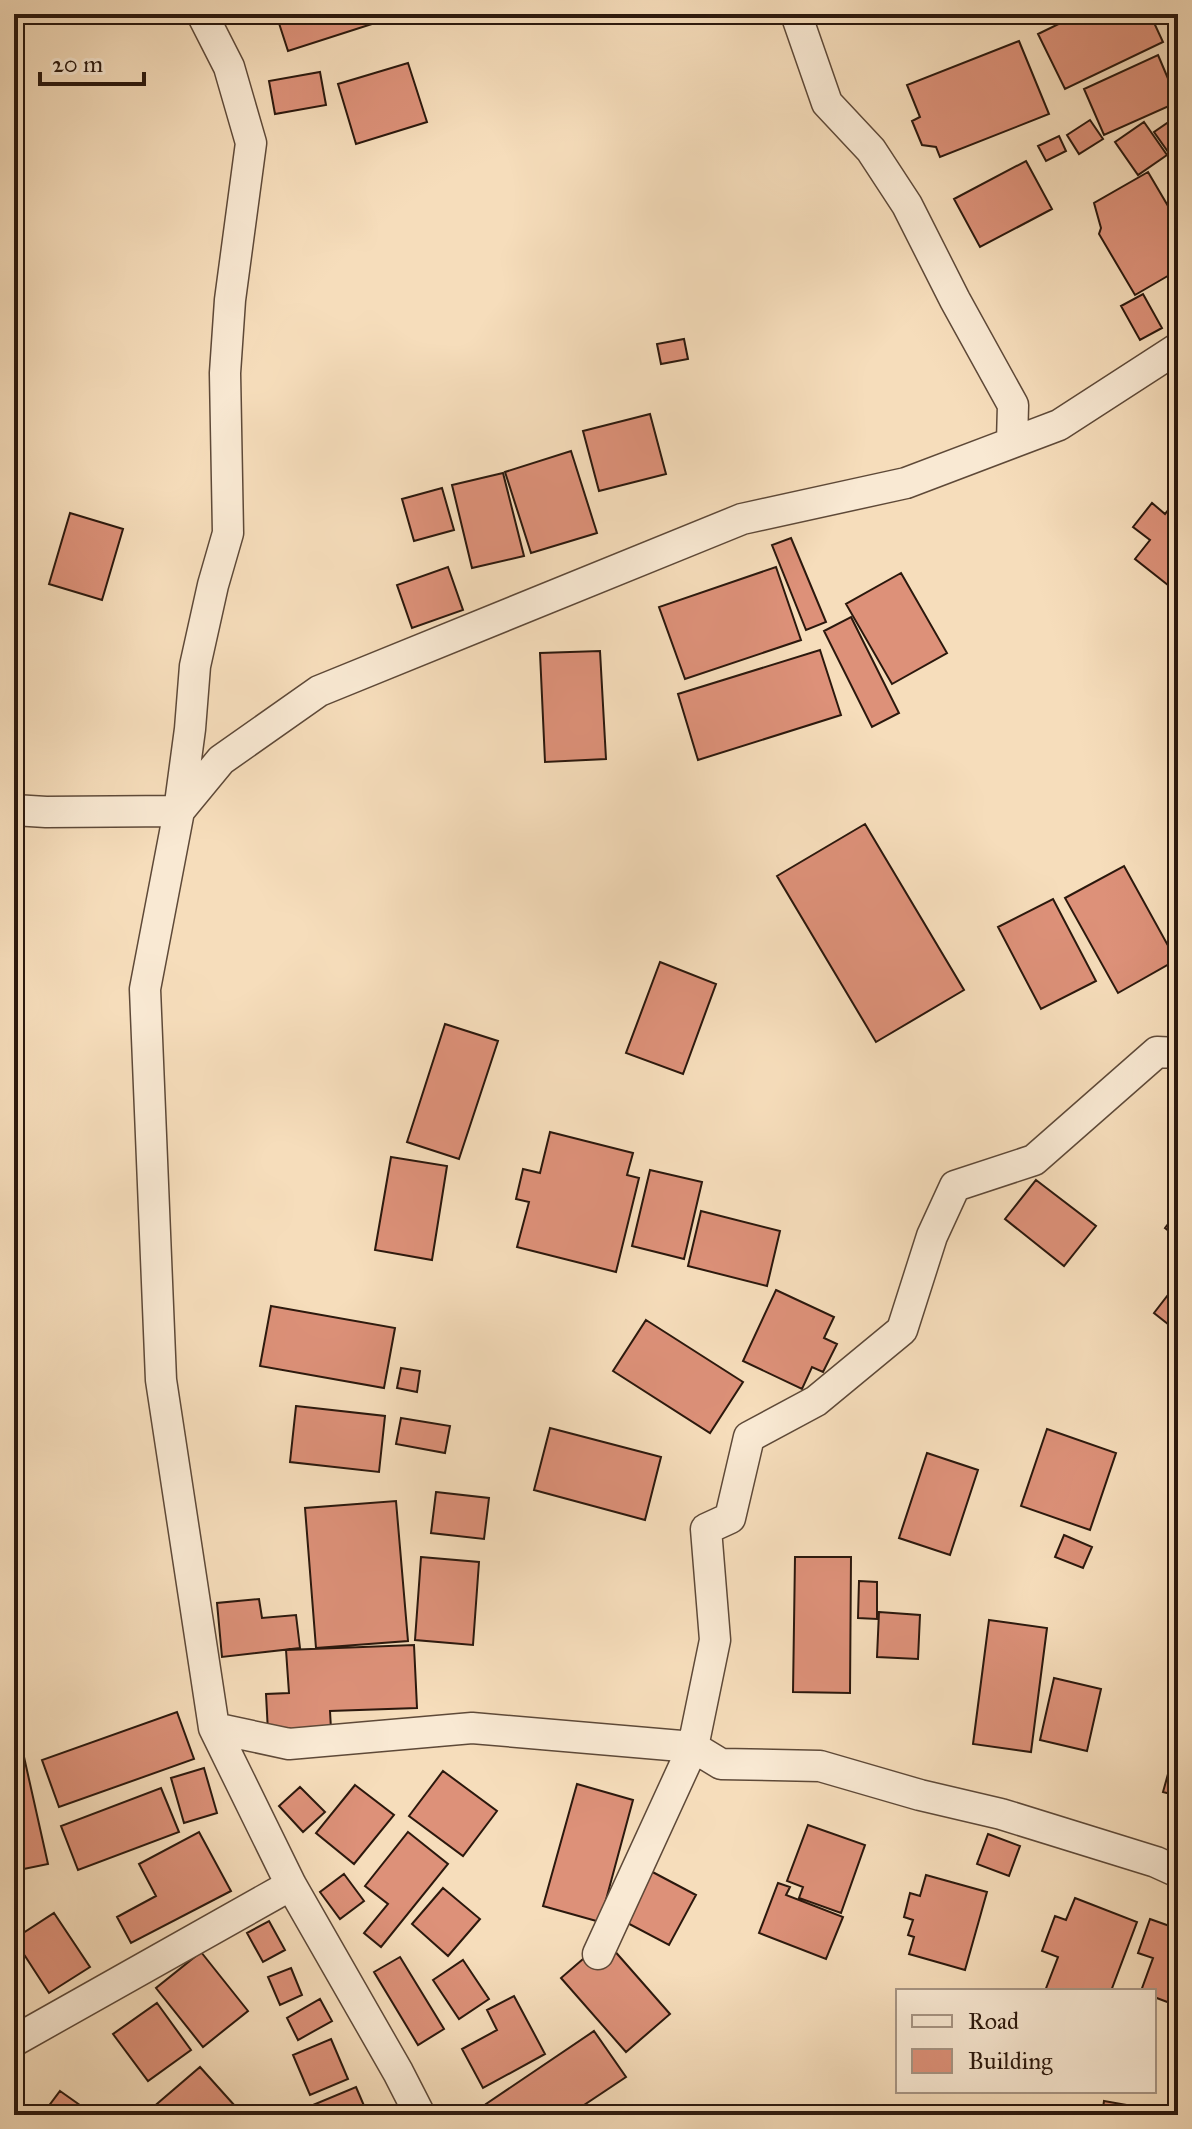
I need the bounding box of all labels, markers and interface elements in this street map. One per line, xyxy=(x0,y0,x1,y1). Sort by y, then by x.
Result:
scale bar xyxy=(40,36,144,86)
text: 20 m xyxy=(52,49,103,79)
legend xyxy=(896,1989,1156,2093)
text: Road xyxy=(968,2006,1019,2036)
text: Building xyxy=(968,2046,1053,2076)

